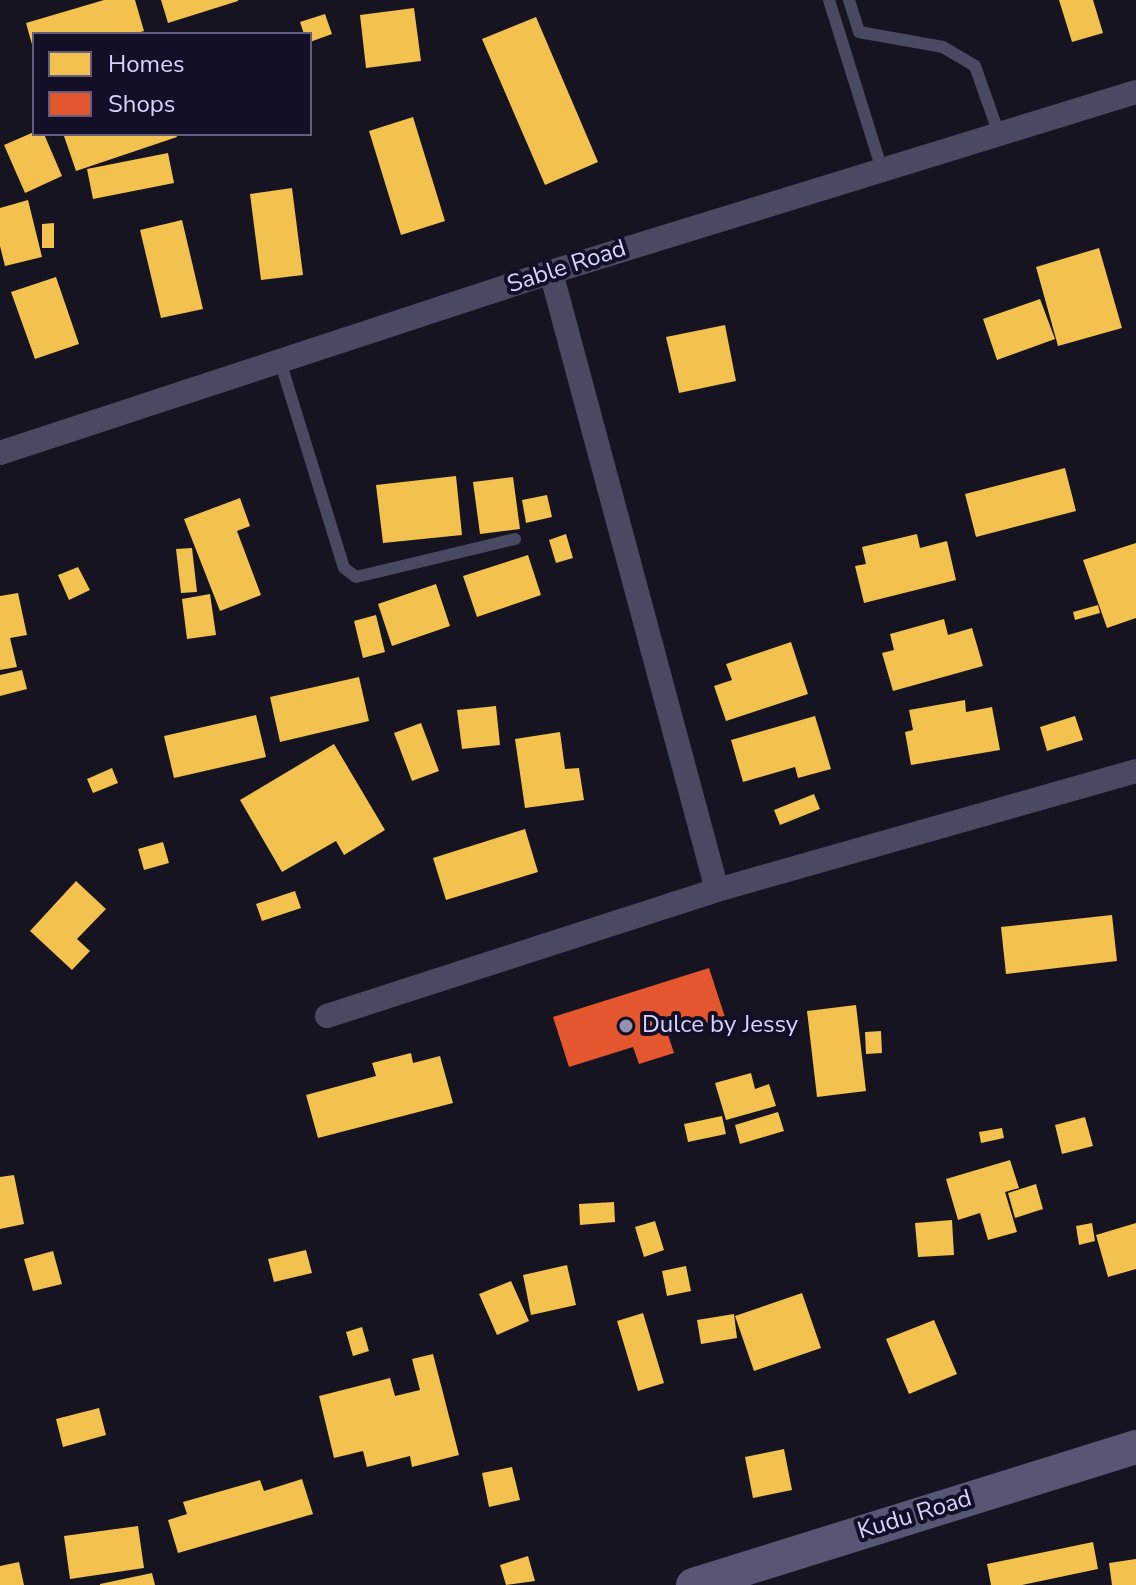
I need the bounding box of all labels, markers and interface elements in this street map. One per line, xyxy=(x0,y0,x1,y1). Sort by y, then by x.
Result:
legend xyxy=(32,32,312,136)
text: Homes xyxy=(108,48,184,80)
text: Shops xyxy=(108,88,175,120)
street label: Sable Road xyxy=(504,235,630,301)
place label: Dulce by Jessy xyxy=(642,1012,798,1040)
marker: Dulce by Jessy xyxy=(617,1017,635,1035)
street label: Kudu Road xyxy=(855,1485,975,1547)

